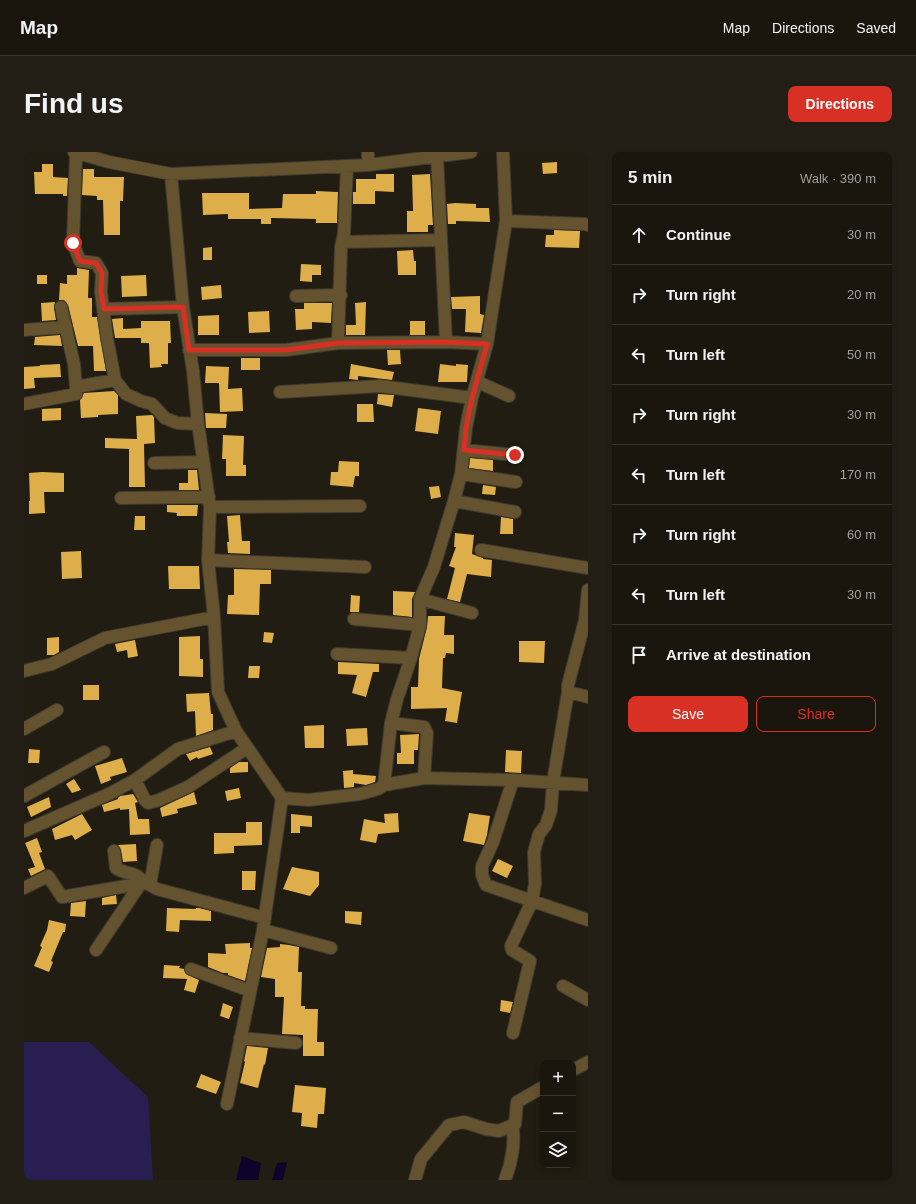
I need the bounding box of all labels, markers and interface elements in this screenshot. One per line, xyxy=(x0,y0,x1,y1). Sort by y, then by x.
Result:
text: Map xyxy=(20,17,58,38)
text: Map xyxy=(723,20,750,36)
text: Directions xyxy=(772,20,834,36)
text: Saved xyxy=(856,20,896,36)
button: Directions xyxy=(788,86,892,122)
text: Find us xyxy=(24,88,124,119)
text: 5 min xyxy=(628,168,672,187)
text: Walk · 390 m xyxy=(800,171,876,186)
icon: ahead xyxy=(628,224,650,246)
text: Continue xyxy=(666,226,731,243)
text: 30 m xyxy=(847,227,876,242)
route start xyxy=(64,234,82,252)
icon: right xyxy=(628,284,650,306)
text: Turn right xyxy=(666,286,736,303)
text: 20 m xyxy=(847,287,876,302)
icon: left xyxy=(628,344,650,366)
text: Turn left xyxy=(666,346,725,363)
text: 50 m xyxy=(847,347,876,362)
icon: right xyxy=(628,404,650,426)
text: Turn right xyxy=(666,406,736,423)
text: 30 m xyxy=(847,407,876,422)
route end xyxy=(506,446,524,464)
icon: left xyxy=(628,464,650,486)
text: Turn left xyxy=(666,466,725,483)
text: 170 m xyxy=(840,467,876,482)
icon: right xyxy=(628,524,650,546)
text: Turn right xyxy=(666,526,736,543)
text: 60 m xyxy=(847,527,876,542)
icon: left xyxy=(628,584,650,606)
text: Turn left xyxy=(666,586,725,603)
text: 30 m xyxy=(847,587,876,602)
icon: arrive xyxy=(628,644,650,666)
text: Arrive at destination xyxy=(666,646,811,663)
button: Save xyxy=(628,696,748,732)
button: Share xyxy=(756,696,876,732)
map controls xyxy=(540,1060,576,1168)
button: + xyxy=(540,1060,576,1096)
button: − xyxy=(540,1096,576,1132)
button: layers xyxy=(540,1132,576,1168)

